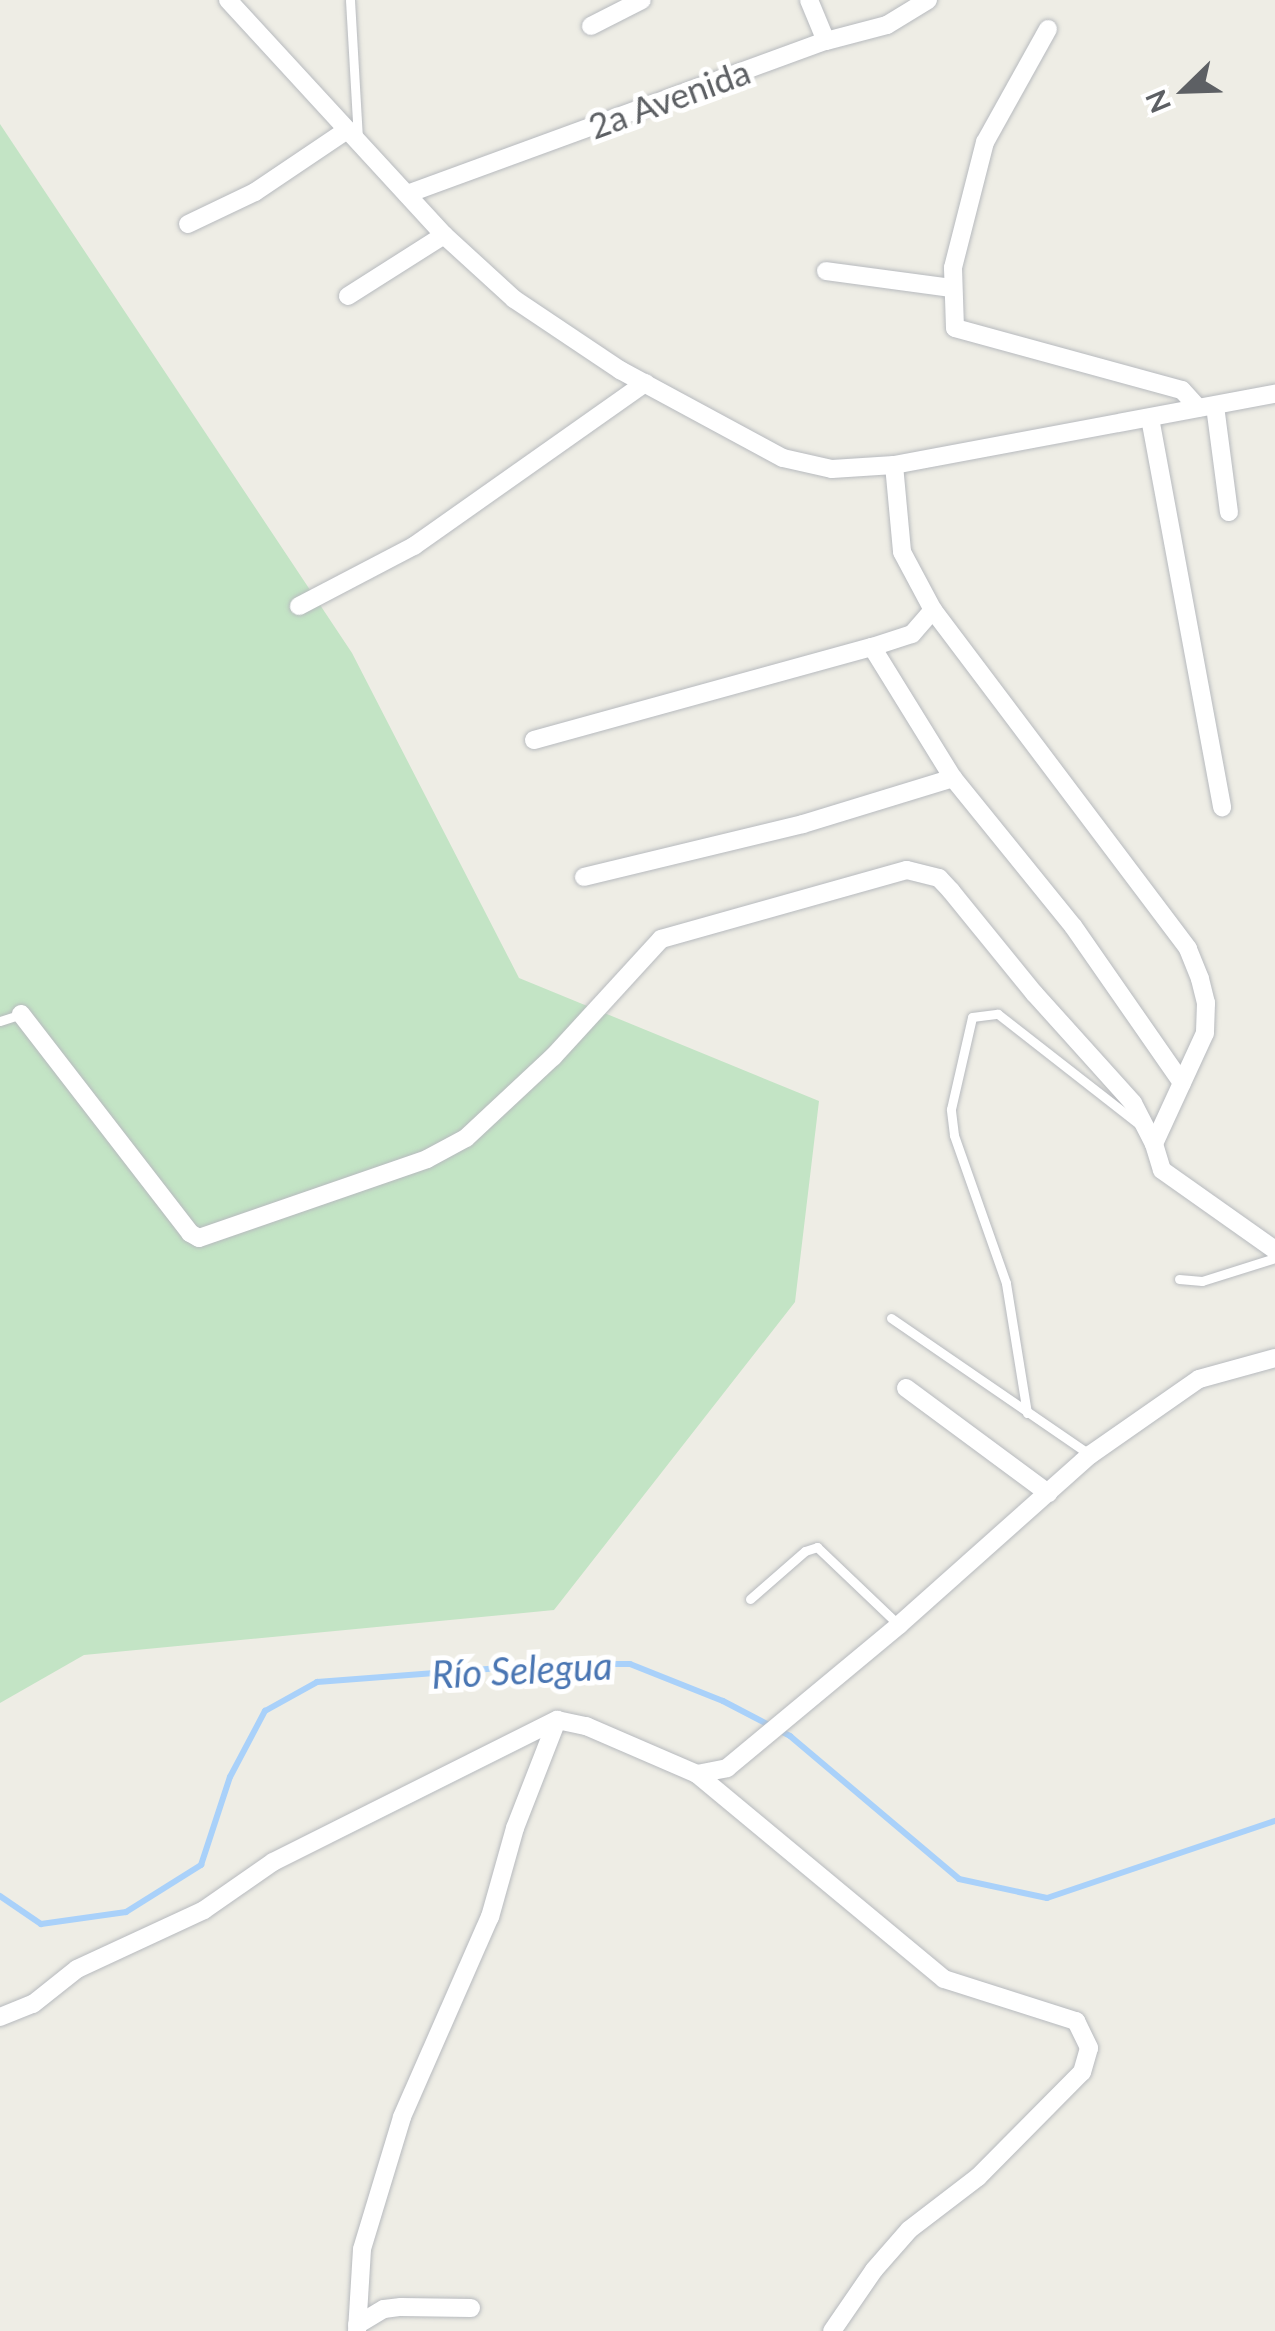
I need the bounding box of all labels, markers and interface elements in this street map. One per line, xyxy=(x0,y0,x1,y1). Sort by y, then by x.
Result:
north arrow xyxy=(1135,40,1235,140)
street label: 2a Avenida xyxy=(582,49,756,147)
text: N xyxy=(1138,85,1177,118)
water label: Río Selegua xyxy=(430,1642,614,1698)

